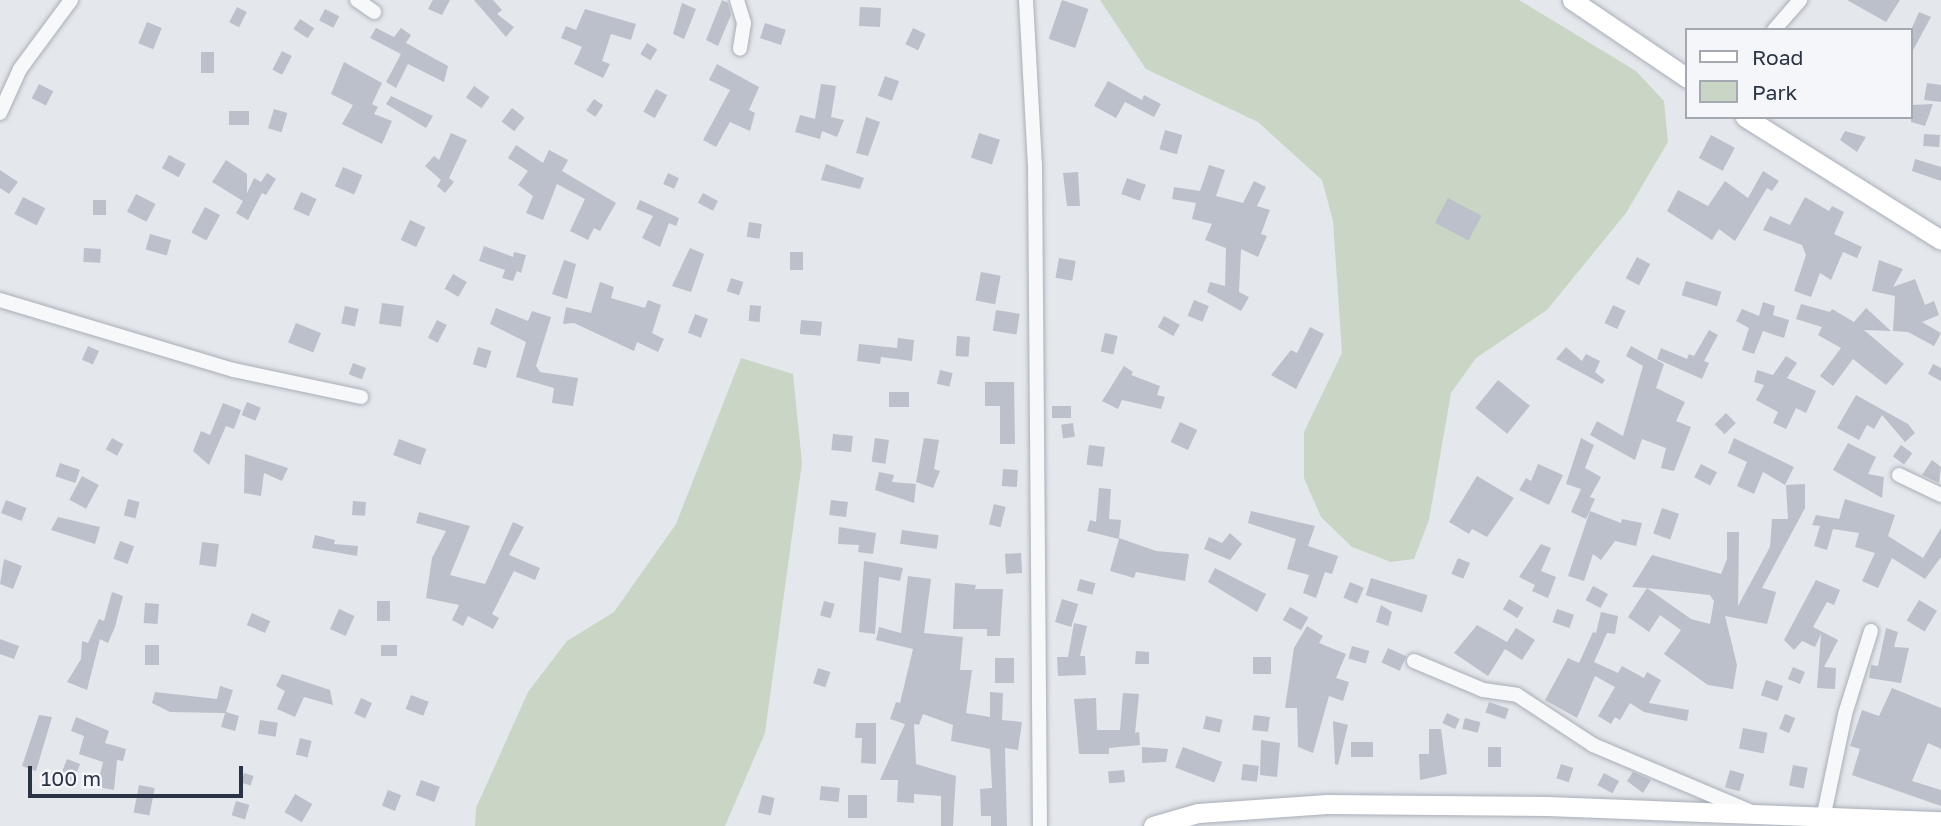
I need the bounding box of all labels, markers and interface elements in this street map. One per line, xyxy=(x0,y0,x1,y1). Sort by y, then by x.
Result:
legend xyxy=(1686,28,1913,119)
text: Road xyxy=(1752,44,1803,70)
text: Park xyxy=(1752,79,1797,105)
scale bar xyxy=(32,752,247,796)
text: 100 m xyxy=(41,765,101,791)

